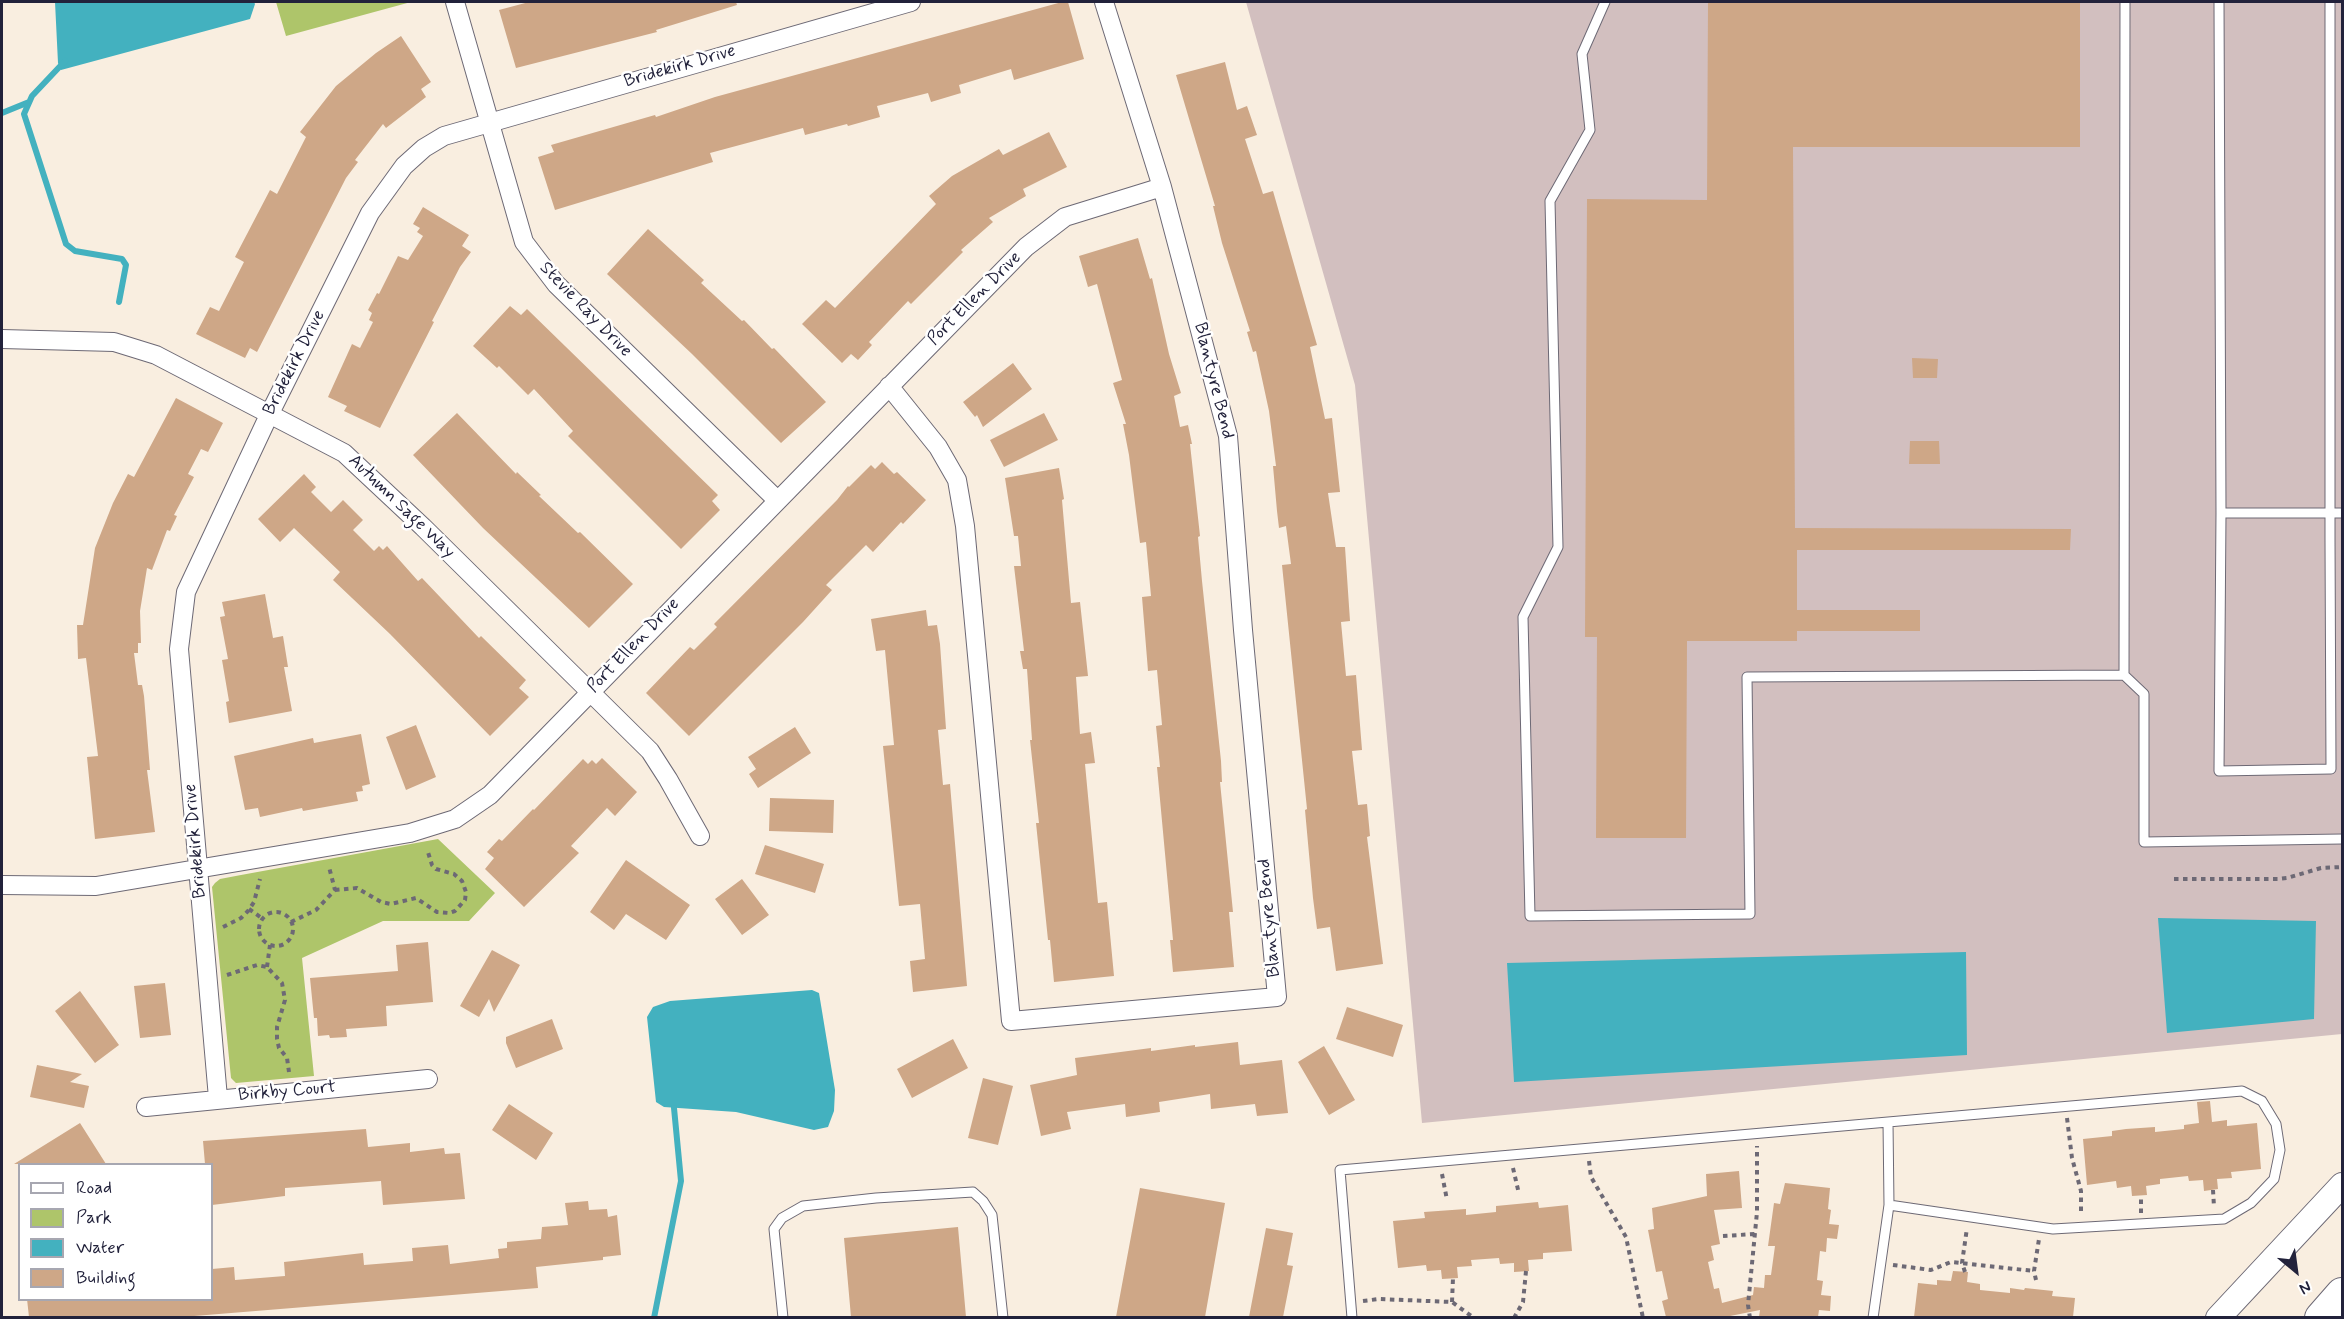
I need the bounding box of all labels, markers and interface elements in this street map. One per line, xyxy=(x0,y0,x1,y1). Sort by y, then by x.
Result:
street label: Bridekirk Drive xyxy=(622,41,738,93)
street label: Port Ellen Drive xyxy=(924,248,1026,350)
street label: Stevie Ray Drive xyxy=(534,258,636,362)
street label: Bridekirk Drive xyxy=(259,307,331,419)
street label: Blantyre Bend xyxy=(1188,321,1238,441)
street label: Autumn Sage Way xyxy=(343,451,459,563)
street label: Port Ellen Drive xyxy=(583,594,685,698)
street label: Bridekirk Drive xyxy=(180,783,212,899)
street label: Blantyre Bend xyxy=(1254,858,1286,978)
street label: Birkby Court xyxy=(237,1077,337,1107)
legend xyxy=(18,1163,213,1301)
text: Road xyxy=(76,1176,112,1200)
text: Park xyxy=(76,1206,112,1230)
text: Water xyxy=(76,1236,124,1260)
north arrow xyxy=(2266,1241,2326,1301)
text: Building xyxy=(76,1266,136,1290)
text: N xyxy=(2295,1275,2315,1299)

